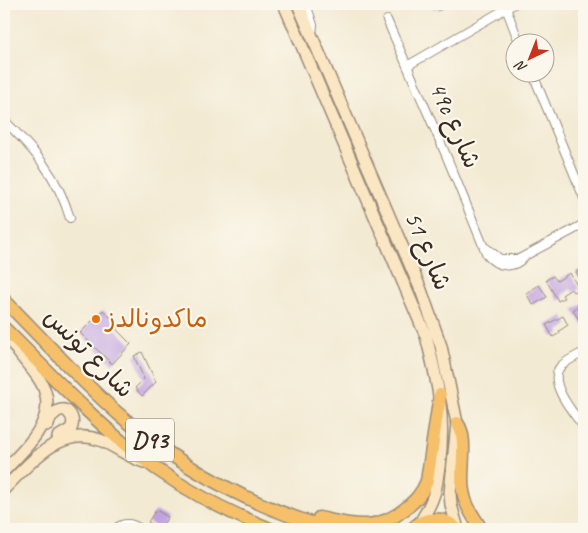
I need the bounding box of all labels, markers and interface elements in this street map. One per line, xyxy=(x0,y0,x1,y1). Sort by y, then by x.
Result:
north arrow xyxy=(506,32,556,82)
text: N xyxy=(511,56,530,76)
street label: 49c شارع xyxy=(421,77,488,174)
street label: شارع 51 xyxy=(396,207,459,296)
street label: شارع تونس xyxy=(36,301,141,406)
place label: ماكدونالدز xyxy=(104,303,207,335)
marker: ماكدونالدز xyxy=(90,313,102,325)
road number: D93 xyxy=(126,418,174,462)

